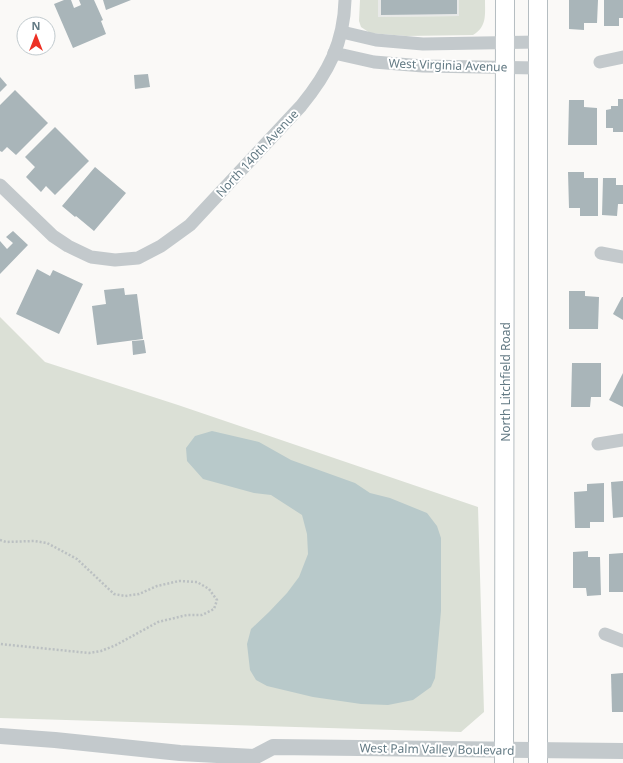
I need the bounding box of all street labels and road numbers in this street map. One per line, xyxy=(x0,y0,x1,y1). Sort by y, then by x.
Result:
street label: West Virginia Avenue xyxy=(388,54,508,76)
street label: North 140th Avenue xyxy=(212,105,302,200)
street label: North Litchfield Road xyxy=(497,322,514,442)
street label: West Palm Valley Boulevard xyxy=(359,739,515,759)

